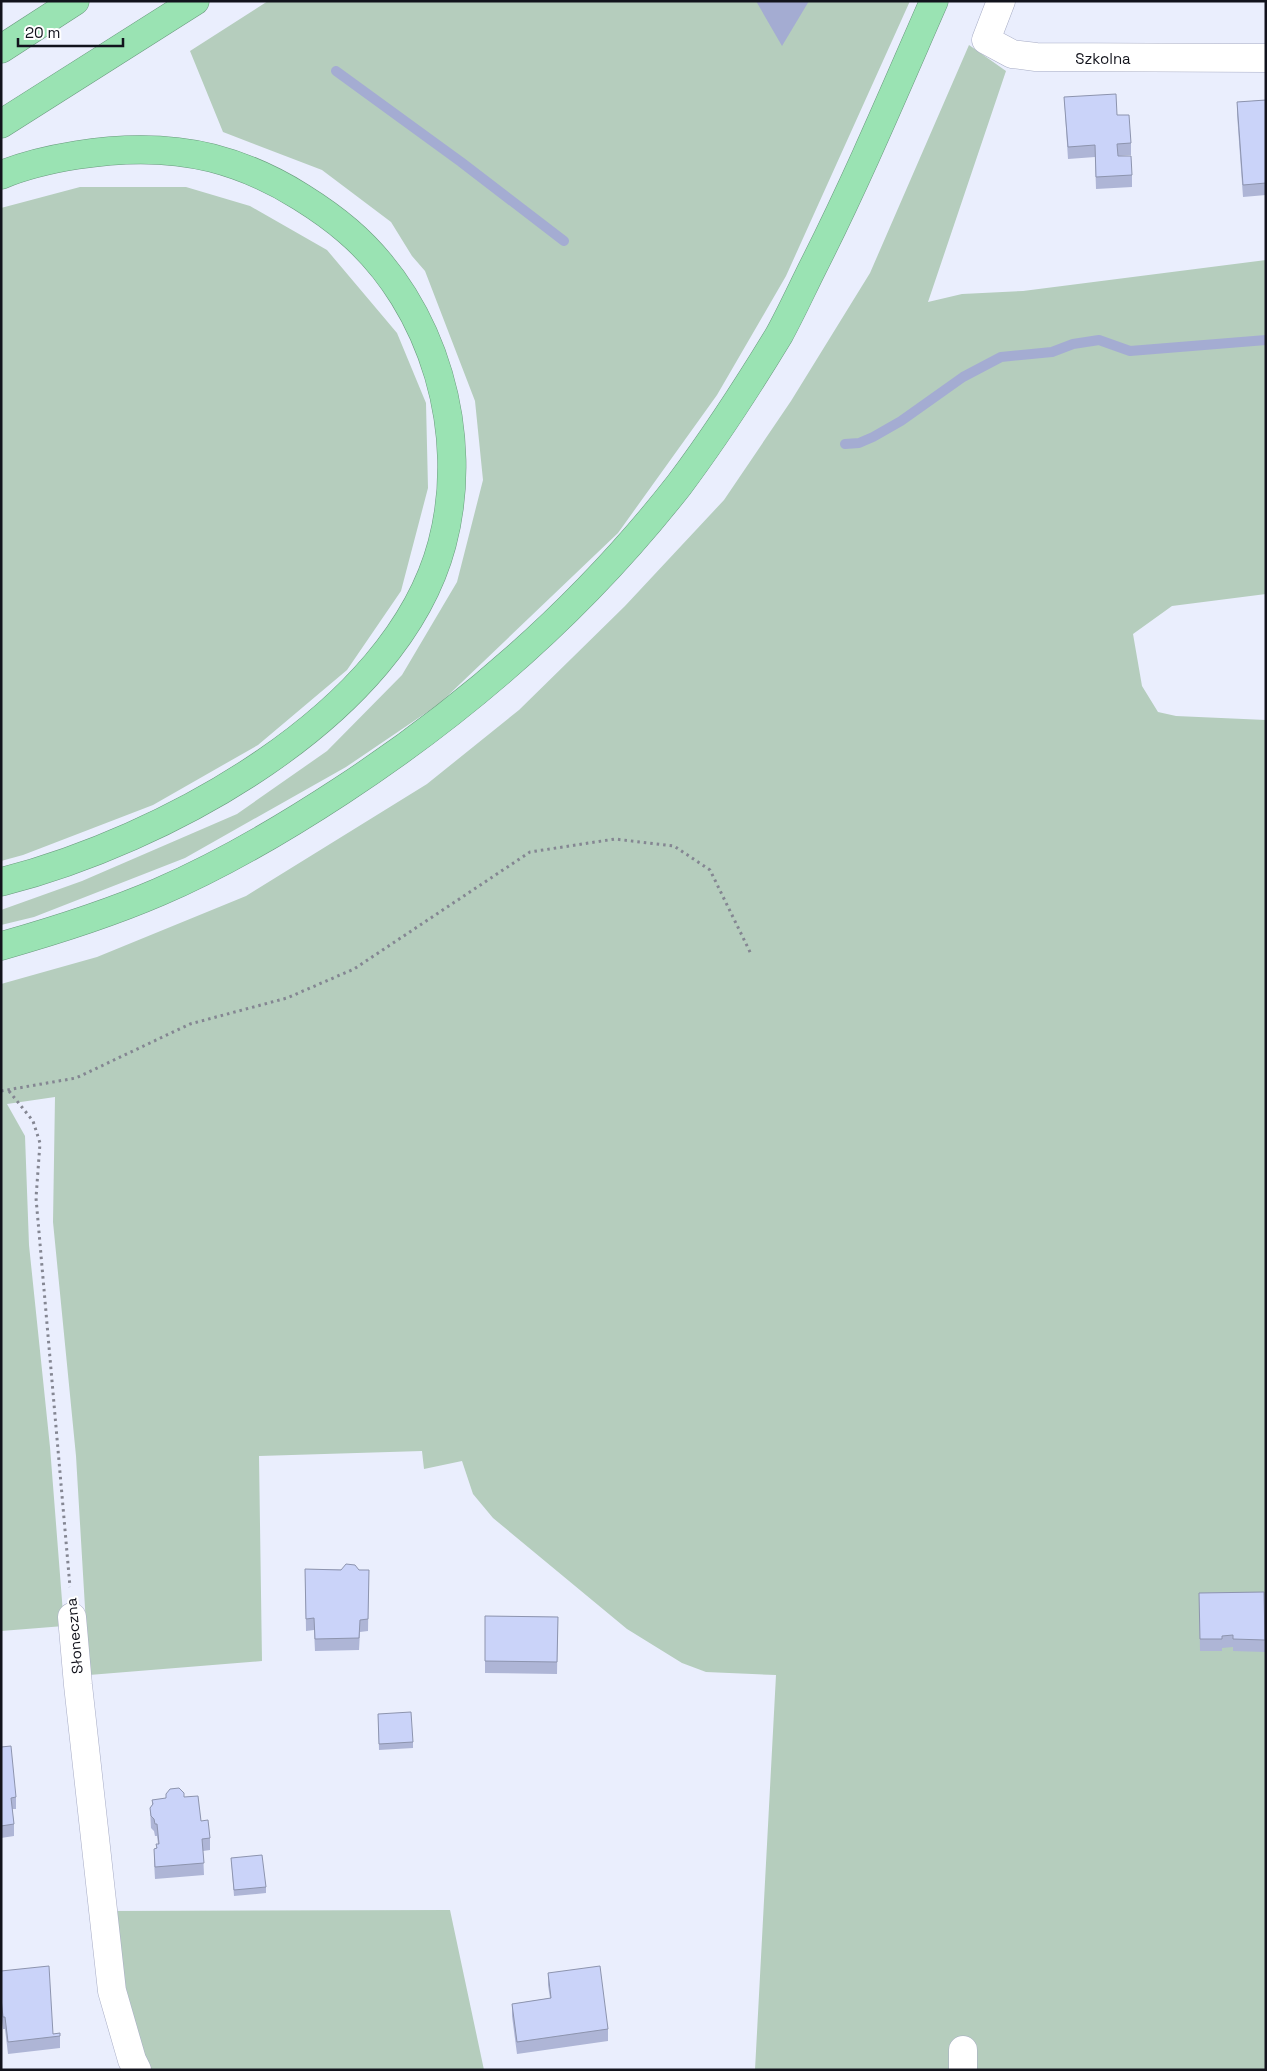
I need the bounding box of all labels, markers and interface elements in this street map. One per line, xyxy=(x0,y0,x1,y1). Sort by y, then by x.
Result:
scale bar xyxy=(18,15,122,47)
text: 20 m xyxy=(25,23,60,42)
street label: Szkolna xyxy=(1075,49,1131,68)
street label: Słoneczna xyxy=(61,1597,87,1675)

